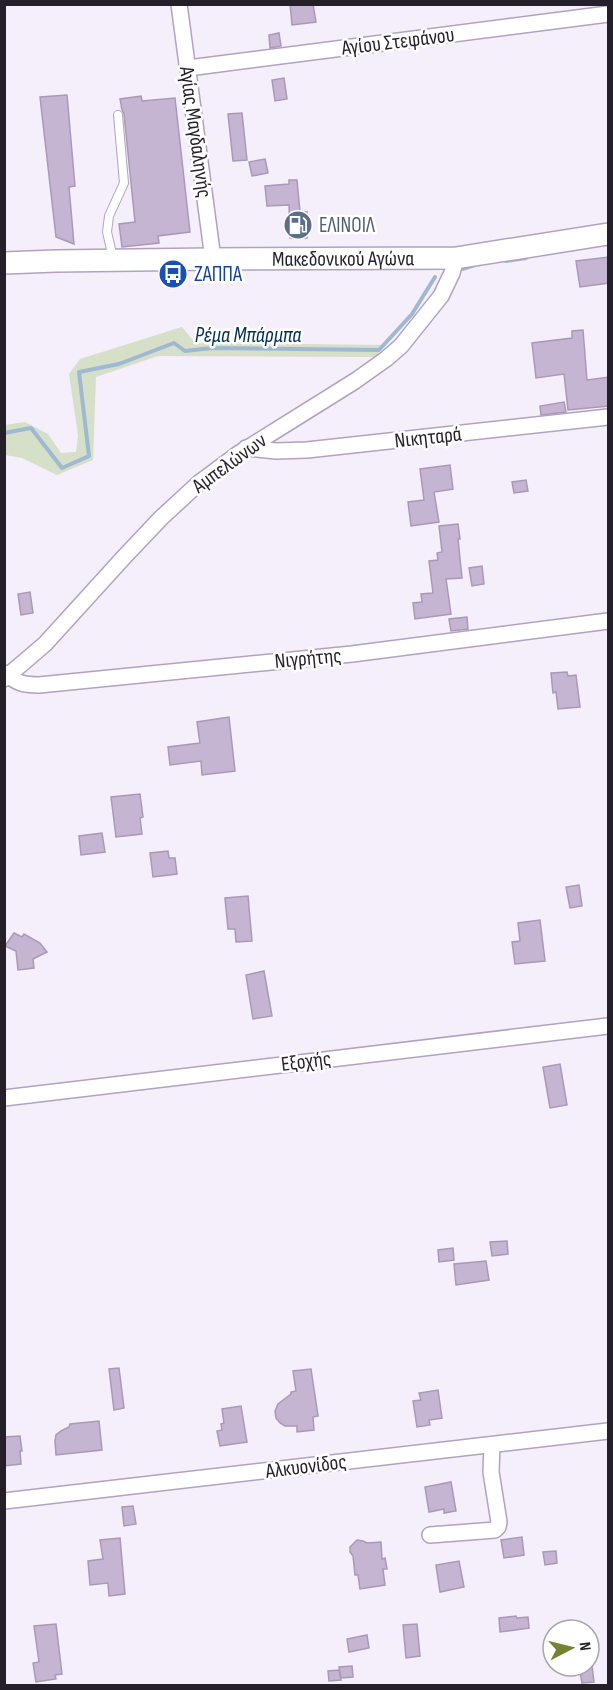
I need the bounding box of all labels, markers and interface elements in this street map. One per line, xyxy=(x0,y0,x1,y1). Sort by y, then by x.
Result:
street label: Αγίου Στεφάνου xyxy=(339,22,456,61)
street label: Αγίας Μαγδαληνής xyxy=(174,64,217,199)
fuel station icon: ΕΛΙΝΟΙΛ xyxy=(282,209,314,241)
place label: ΕΛΙΝΟΙΛ xyxy=(319,213,375,238)
street label: Μακεδονικού Αγώνα xyxy=(272,246,414,272)
bus stop icon: ΖΑΠΠΑ xyxy=(157,258,189,290)
place label: ΖΑΠΠΑ xyxy=(194,262,243,287)
water label: Ρέμα Μπάρμπα xyxy=(195,322,301,349)
street label: Νικηταρά xyxy=(393,422,463,453)
street label: Αμπελώνων xyxy=(186,428,271,499)
street label: Νιγρήτης xyxy=(274,643,343,674)
street label: Εξοχής xyxy=(280,1046,332,1077)
street label: Αλκυονίδος xyxy=(263,1449,348,1484)
north arrow xyxy=(541,1618,601,1678)
text: N xyxy=(574,1641,594,1652)

